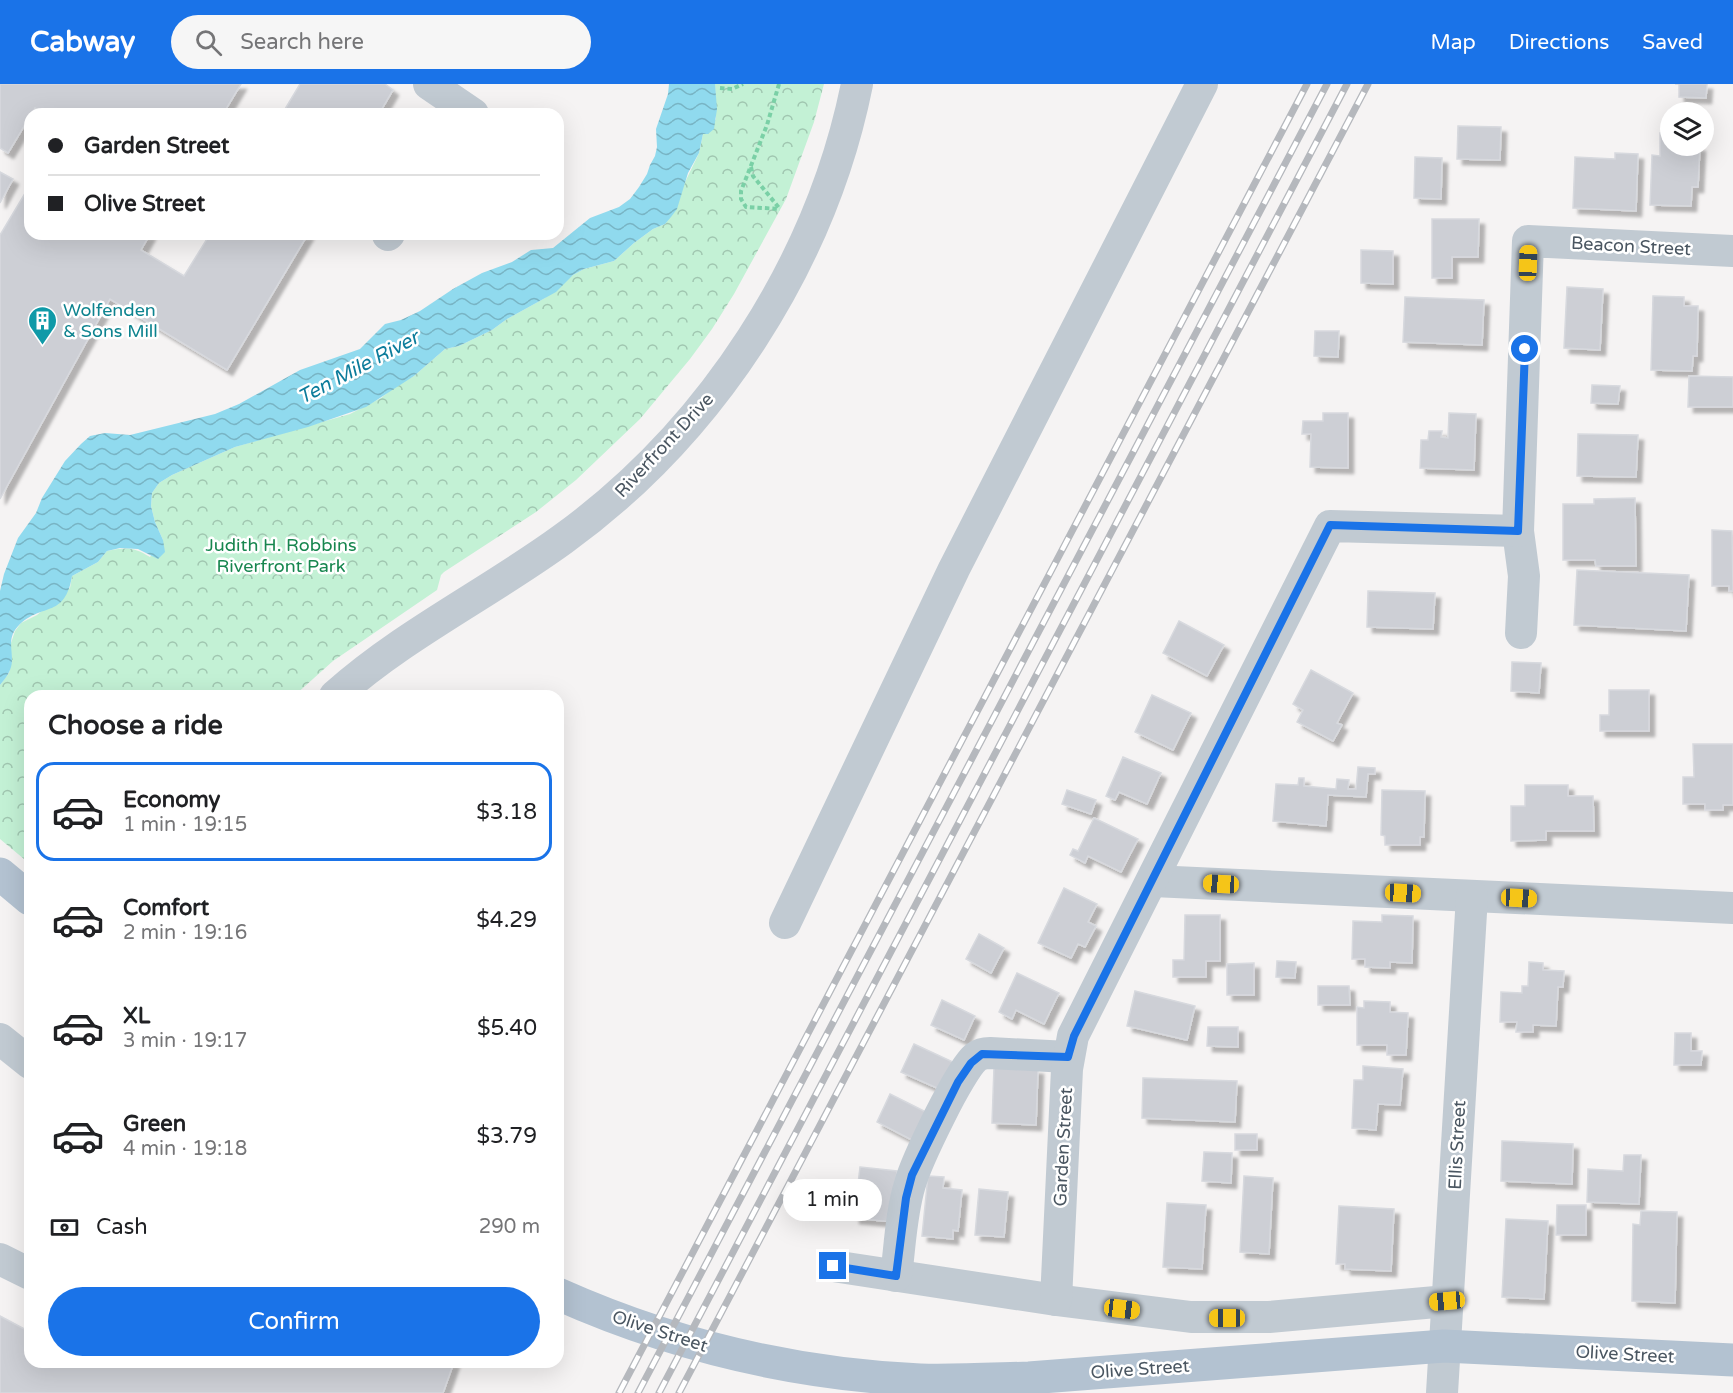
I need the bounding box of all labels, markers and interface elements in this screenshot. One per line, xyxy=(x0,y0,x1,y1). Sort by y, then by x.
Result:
search box xyxy=(171,15,591,69)
text: Cabway xyxy=(30,25,135,59)
icon: search xyxy=(192,26,225,59)
text: Search here xyxy=(240,29,364,55)
text: Map xyxy=(1430,30,1476,55)
text: Directions xyxy=(1509,30,1609,55)
text: Saved xyxy=(1642,30,1703,55)
map controls xyxy=(1660,102,1714,156)
button: layers xyxy=(1660,102,1714,156)
text: Garden Street xyxy=(84,133,229,159)
text: Olive Street xyxy=(84,191,205,217)
street label: Beacon Street xyxy=(1570,232,1692,260)
car xyxy=(1518,245,1538,281)
place label: Wolfenden & Sons Mill xyxy=(63,299,158,342)
building icon: Wolfenden & Sons Mill xyxy=(26,304,58,346)
water label: Ten Mile River xyxy=(294,325,425,410)
route start xyxy=(1511,335,1538,362)
street label: Riverfront Drive xyxy=(610,388,718,502)
park label: Judith H. Robbins Riverfront Park xyxy=(205,534,357,577)
text: Choose a ride xyxy=(48,709,223,742)
icon: car xyxy=(51,785,105,839)
text: Economy xyxy=(123,787,220,813)
text: $3.18 xyxy=(476,799,537,825)
text: 1 min · 19:15 xyxy=(123,813,247,837)
car xyxy=(1203,874,1239,894)
car xyxy=(1385,883,1421,903)
car xyxy=(1501,888,1537,908)
icon: car xyxy=(51,893,105,947)
text: Comfort xyxy=(123,895,209,921)
text: $4.29 xyxy=(476,907,537,933)
text: 2 min · 19:16 xyxy=(123,921,247,945)
icon: car xyxy=(51,1001,105,1055)
text: XL xyxy=(123,1003,150,1029)
text: $5.40 xyxy=(477,1015,537,1041)
text: 3 min · 19:17 xyxy=(123,1029,247,1053)
street label: Garden Street xyxy=(1049,1087,1077,1207)
street label: Ellis Street xyxy=(1444,1100,1470,1190)
icon: car xyxy=(51,1109,105,1163)
text: Green xyxy=(123,1111,186,1137)
text: $3.79 xyxy=(476,1123,537,1149)
text: 4 min · 19:18 xyxy=(123,1137,247,1161)
callout: 1 min xyxy=(784,1179,882,1221)
text: 1 min xyxy=(806,1188,859,1212)
icon: cash xyxy=(48,1211,81,1244)
text: Cash xyxy=(96,1214,148,1240)
text: 290 m xyxy=(479,1215,540,1239)
route end xyxy=(819,1252,846,1279)
button: Confirm xyxy=(48,1287,540,1356)
car xyxy=(1428,1290,1466,1312)
car xyxy=(1103,1298,1141,1320)
street label: Olive Street xyxy=(609,1305,711,1357)
car xyxy=(1209,1309,1245,1327)
street label: Olive Street xyxy=(1575,1340,1675,1368)
street label: Olive Street xyxy=(1090,1355,1190,1383)

